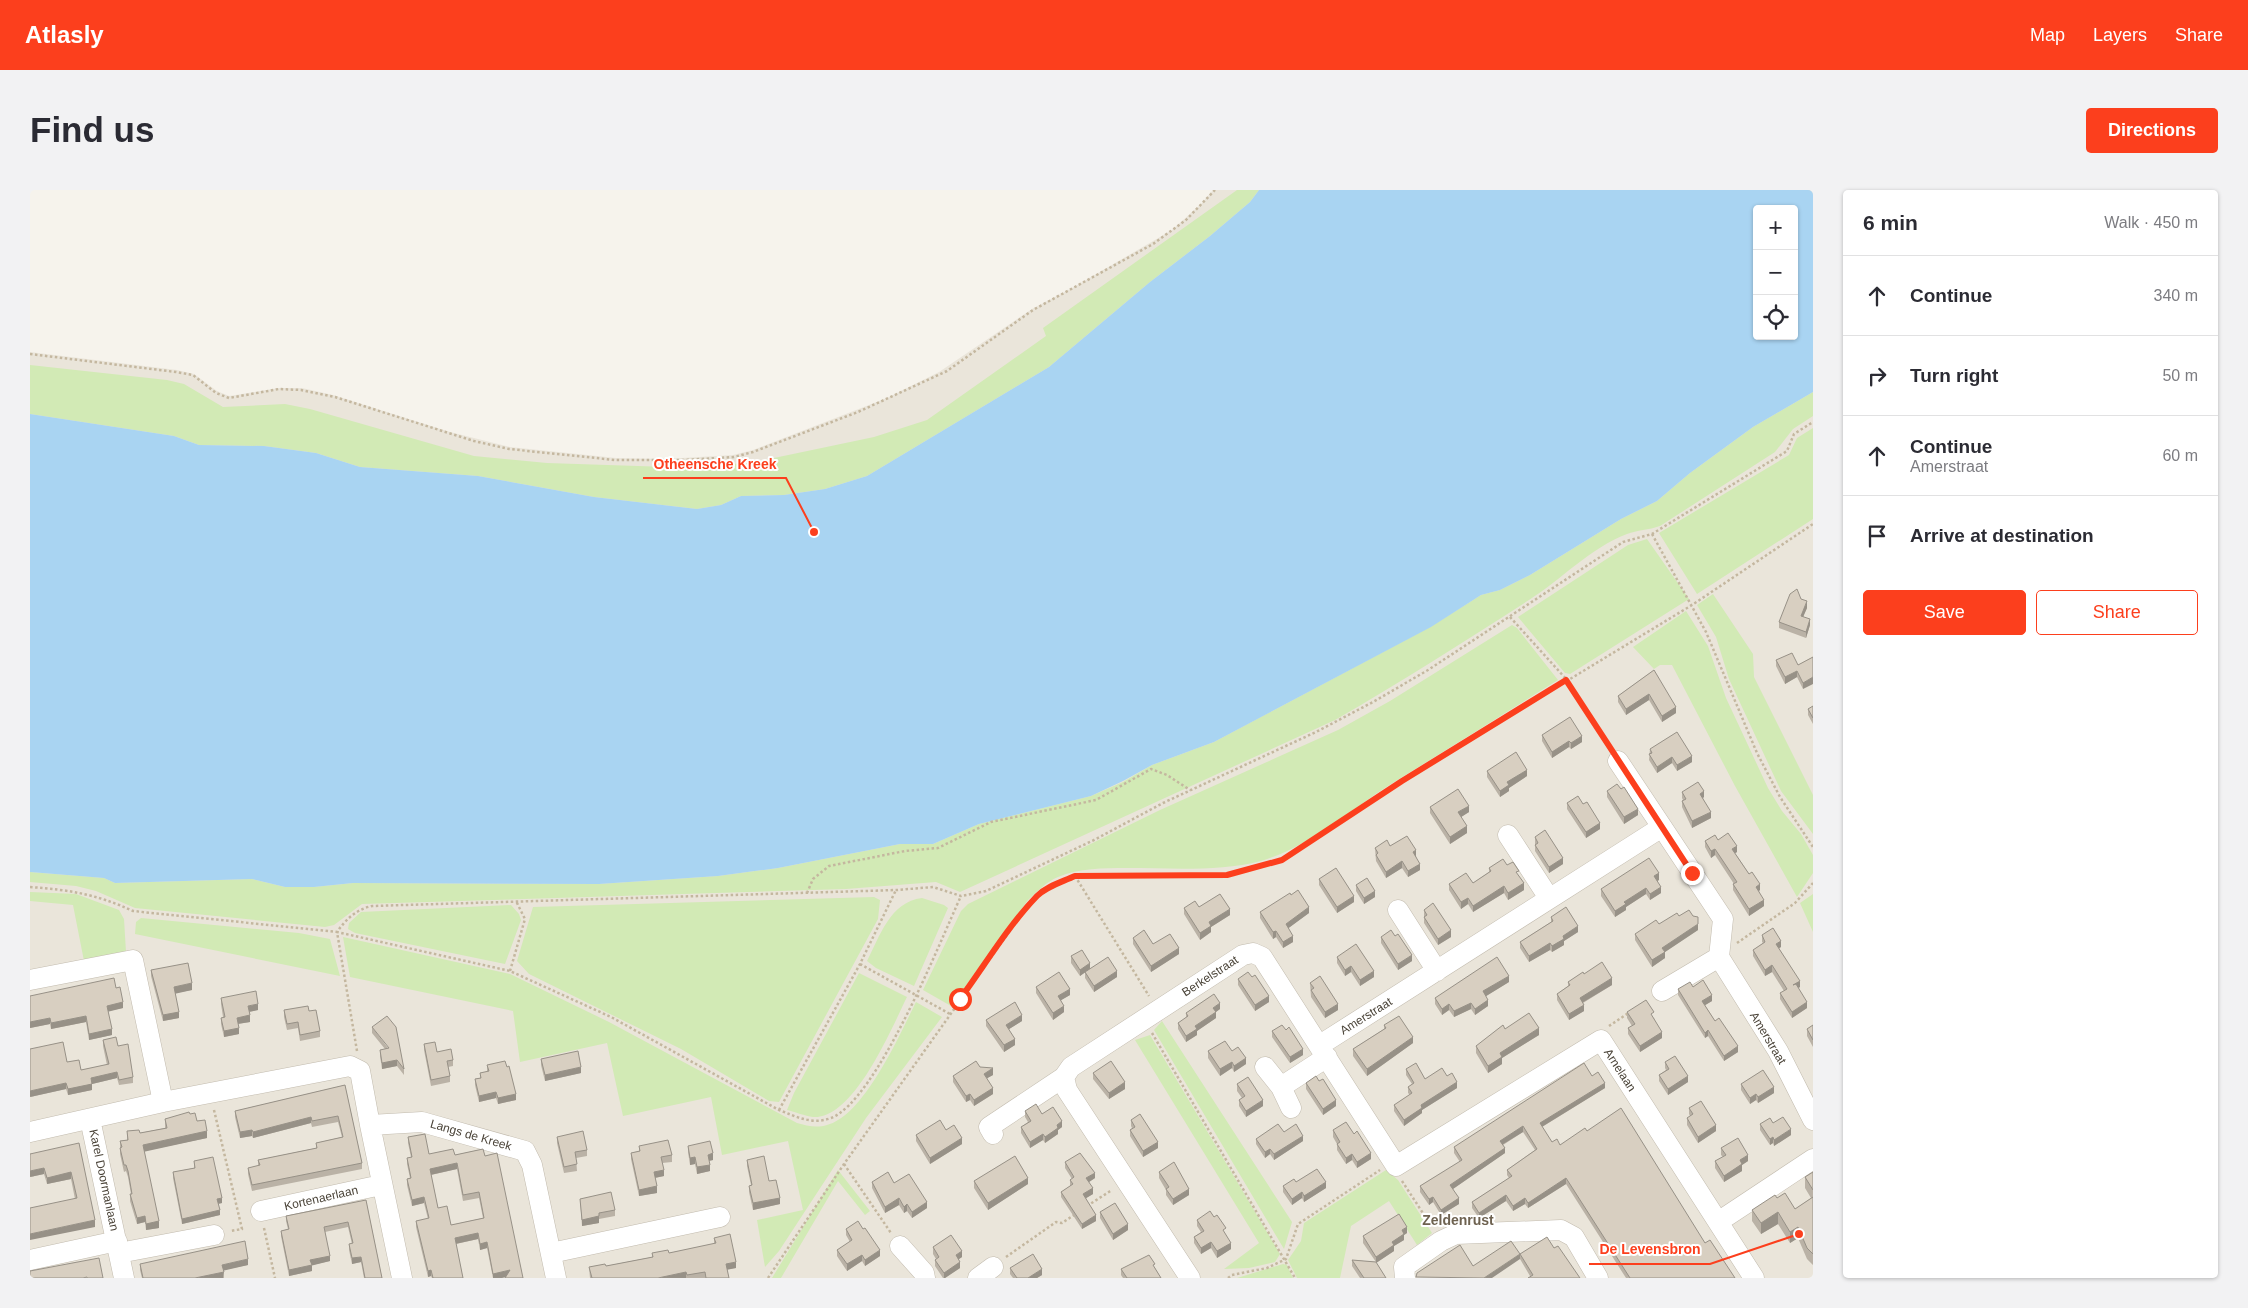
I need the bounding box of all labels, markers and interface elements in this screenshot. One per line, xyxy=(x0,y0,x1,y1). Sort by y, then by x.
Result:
text: Atlasly xyxy=(25,21,104,48)
text: Map xyxy=(2030,25,2065,45)
text: Layers xyxy=(2093,25,2147,45)
text: Share xyxy=(2175,25,2223,45)
button: Directions xyxy=(2086,108,2218,153)
text: Find us xyxy=(30,110,154,149)
map controls xyxy=(1753,205,1798,340)
button: + xyxy=(1753,205,1798,250)
text: 6 min xyxy=(1863,211,1918,234)
text: Walk · 450 m xyxy=(2104,214,2198,231)
button: − xyxy=(1753,250,1798,295)
icon: ahead xyxy=(1863,282,1891,310)
text: Continue xyxy=(1910,285,1992,306)
text: 340 m xyxy=(2154,287,2198,304)
button: locate xyxy=(1753,295,1798,340)
icon: right xyxy=(1863,362,1891,390)
text: Turn right xyxy=(1910,365,1998,386)
text: 50 m xyxy=(2162,367,2198,384)
text: Continue xyxy=(1910,436,1992,457)
icon: ahead xyxy=(1863,442,1891,470)
text: 60 m xyxy=(2162,447,2198,464)
callout: Otheensche Kreek xyxy=(643,449,786,478)
text: Otheensche Kreek xyxy=(654,456,777,472)
text: Amerstraat xyxy=(1910,458,1988,475)
icon: arrive xyxy=(1863,522,1891,550)
text: Arrive at destination xyxy=(1910,525,2094,546)
button: Save xyxy=(1863,590,2026,635)
button: Share xyxy=(2036,590,2198,635)
route end xyxy=(1681,862,1704,885)
street label: Berkelstraat xyxy=(1179,952,1241,999)
route start xyxy=(949,988,972,1011)
street label: Amerstraat xyxy=(1337,994,1395,1037)
street label: Amerstraat xyxy=(1747,1009,1789,1067)
street label: Arnelaan xyxy=(1601,1046,1639,1094)
street label: Langs de Kreek xyxy=(429,1117,514,1154)
street label: Karel Doormanlaan xyxy=(86,1128,122,1232)
street label: Kortenaerlaan xyxy=(283,1183,359,1213)
district label: Zeldenrust xyxy=(1422,1212,1494,1228)
callout: De Levensbron xyxy=(1589,1235,1710,1264)
text: De Levensbron xyxy=(1599,1241,1701,1257)

